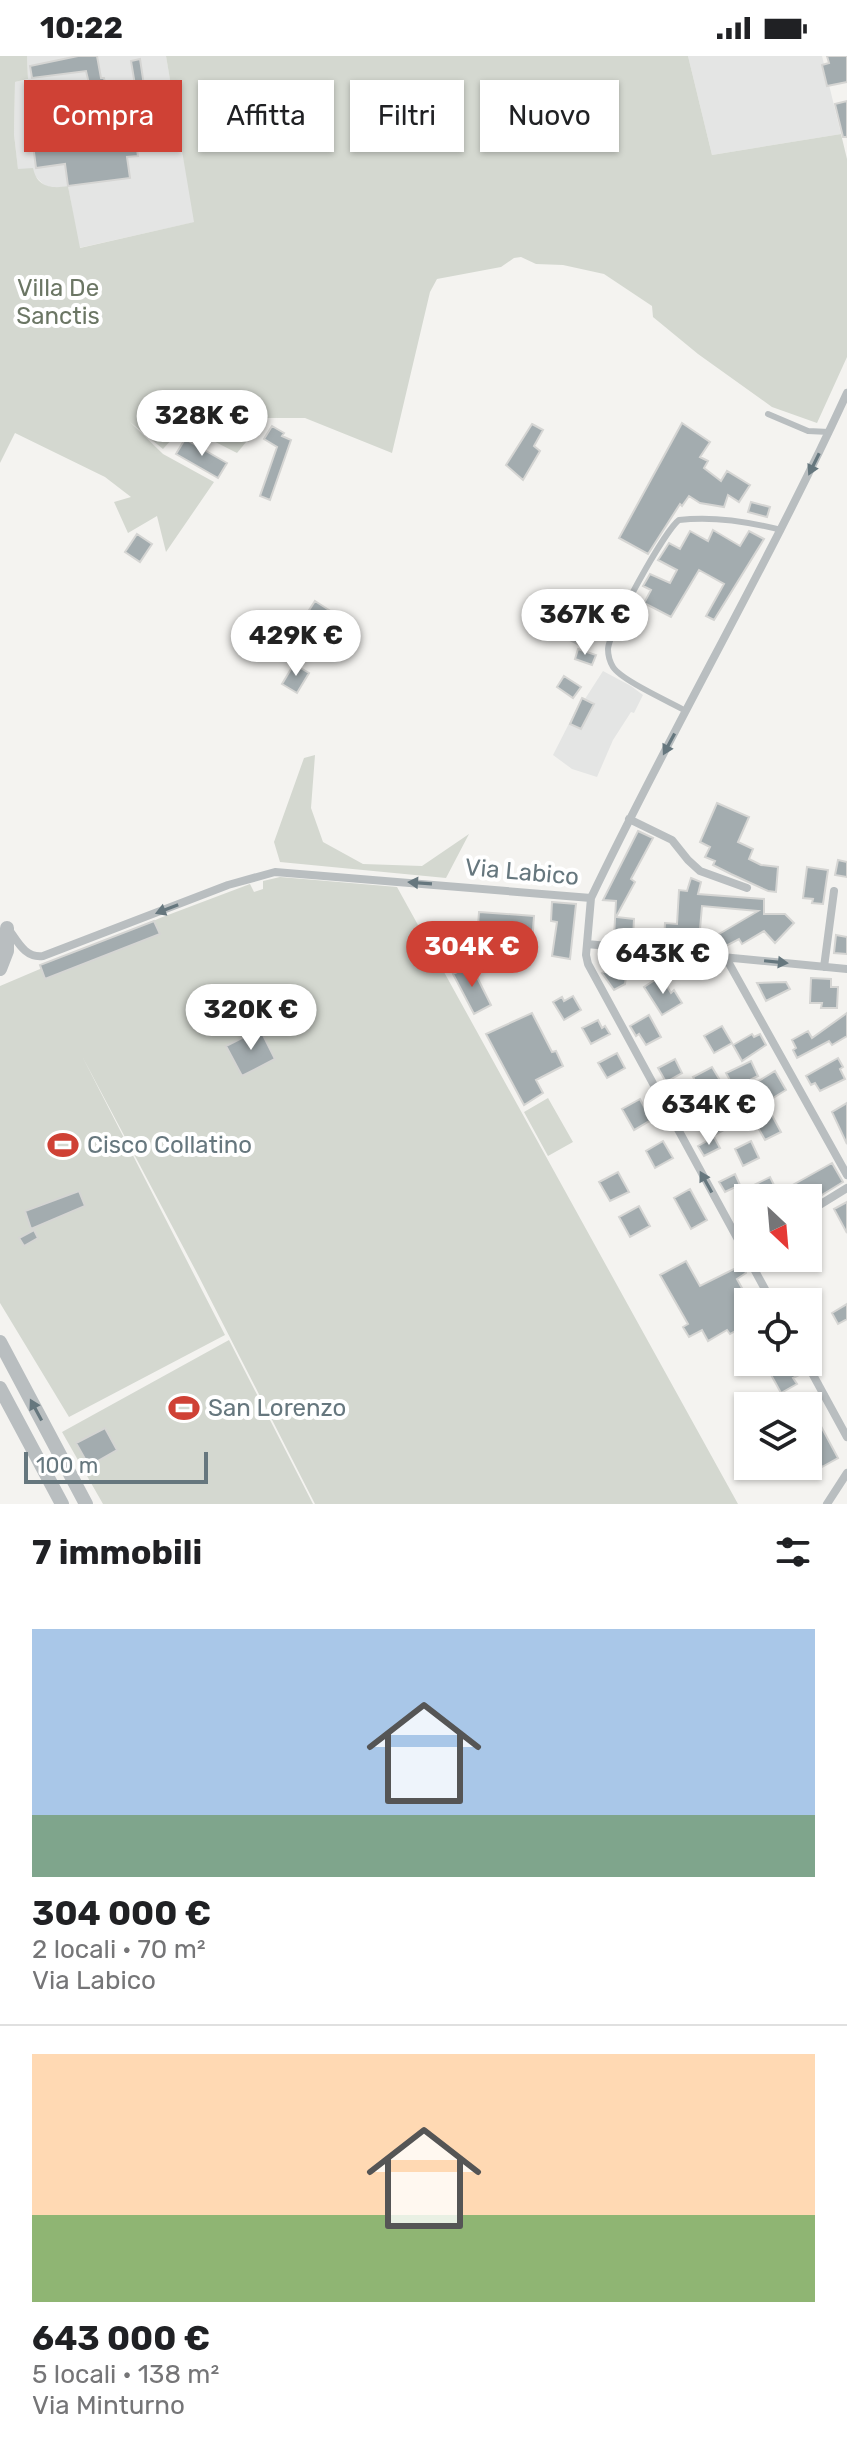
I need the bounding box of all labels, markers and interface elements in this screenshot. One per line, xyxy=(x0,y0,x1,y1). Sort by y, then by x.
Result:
text: 10:22 xyxy=(40,10,123,46)
chip: Compra xyxy=(24,80,182,152)
chip: Affitta xyxy=(198,80,334,152)
chip: Filtri xyxy=(350,80,464,152)
chip: Nuovo xyxy=(480,80,619,152)
park label: Villa De Sanctis xyxy=(16,274,100,330)
pin: 328K € xyxy=(137,390,267,458)
text: 328K € xyxy=(155,400,249,431)
one-way arrow xyxy=(807,452,821,475)
pin: 367K € xyxy=(520,589,650,657)
text: 367K € xyxy=(539,599,631,630)
pin: 429K € xyxy=(231,610,361,678)
text: 429K € xyxy=(249,620,343,651)
one-way arrow xyxy=(662,733,675,756)
street label: Via Labico xyxy=(464,853,580,891)
one-way arrow xyxy=(407,876,432,889)
one-way arrow xyxy=(155,903,179,916)
pin: 304K € xyxy=(407,921,537,989)
pin: 643K € xyxy=(598,928,728,996)
text: 304K € xyxy=(424,931,520,962)
text: 643K € xyxy=(616,938,710,969)
one-way arrow xyxy=(764,956,789,969)
pin: 320K € xyxy=(186,984,316,1052)
text: 320K € xyxy=(204,994,298,1025)
pin: 634K € xyxy=(644,1079,774,1147)
text: 634K € xyxy=(662,1089,756,1120)
sports icon: Cisco Collatino xyxy=(46,1128,80,1162)
place label: Cisco Collatino xyxy=(87,1131,252,1159)
one-way arrow xyxy=(699,1171,713,1193)
north arrow xyxy=(734,1184,822,1272)
map controls xyxy=(734,1184,822,1480)
button: locate xyxy=(734,1288,822,1376)
sports icon: San Lorenzo xyxy=(167,1391,201,1425)
button: layers xyxy=(734,1392,822,1480)
place label: San Lorenzo xyxy=(208,1394,346,1422)
one-way arrow xyxy=(30,1399,43,1422)
scale bar xyxy=(24,1448,208,1484)
text: 100 m xyxy=(36,1452,98,1479)
icon: filters xyxy=(771,1530,815,1574)
text: 7 immobili xyxy=(32,1532,202,1573)
icon: home xyxy=(352,1681,496,1825)
text: 304 000 € xyxy=(32,1893,211,1934)
text: 2 locali · 70 m² xyxy=(32,1934,206,1965)
text: Via Labico xyxy=(32,1965,156,1996)
icon: home xyxy=(352,2106,496,2250)
text: 643 000 € xyxy=(32,2318,210,2359)
text: 5 locali · 138 m² xyxy=(32,2359,219,2390)
text: Via Minturno xyxy=(32,2390,185,2421)

